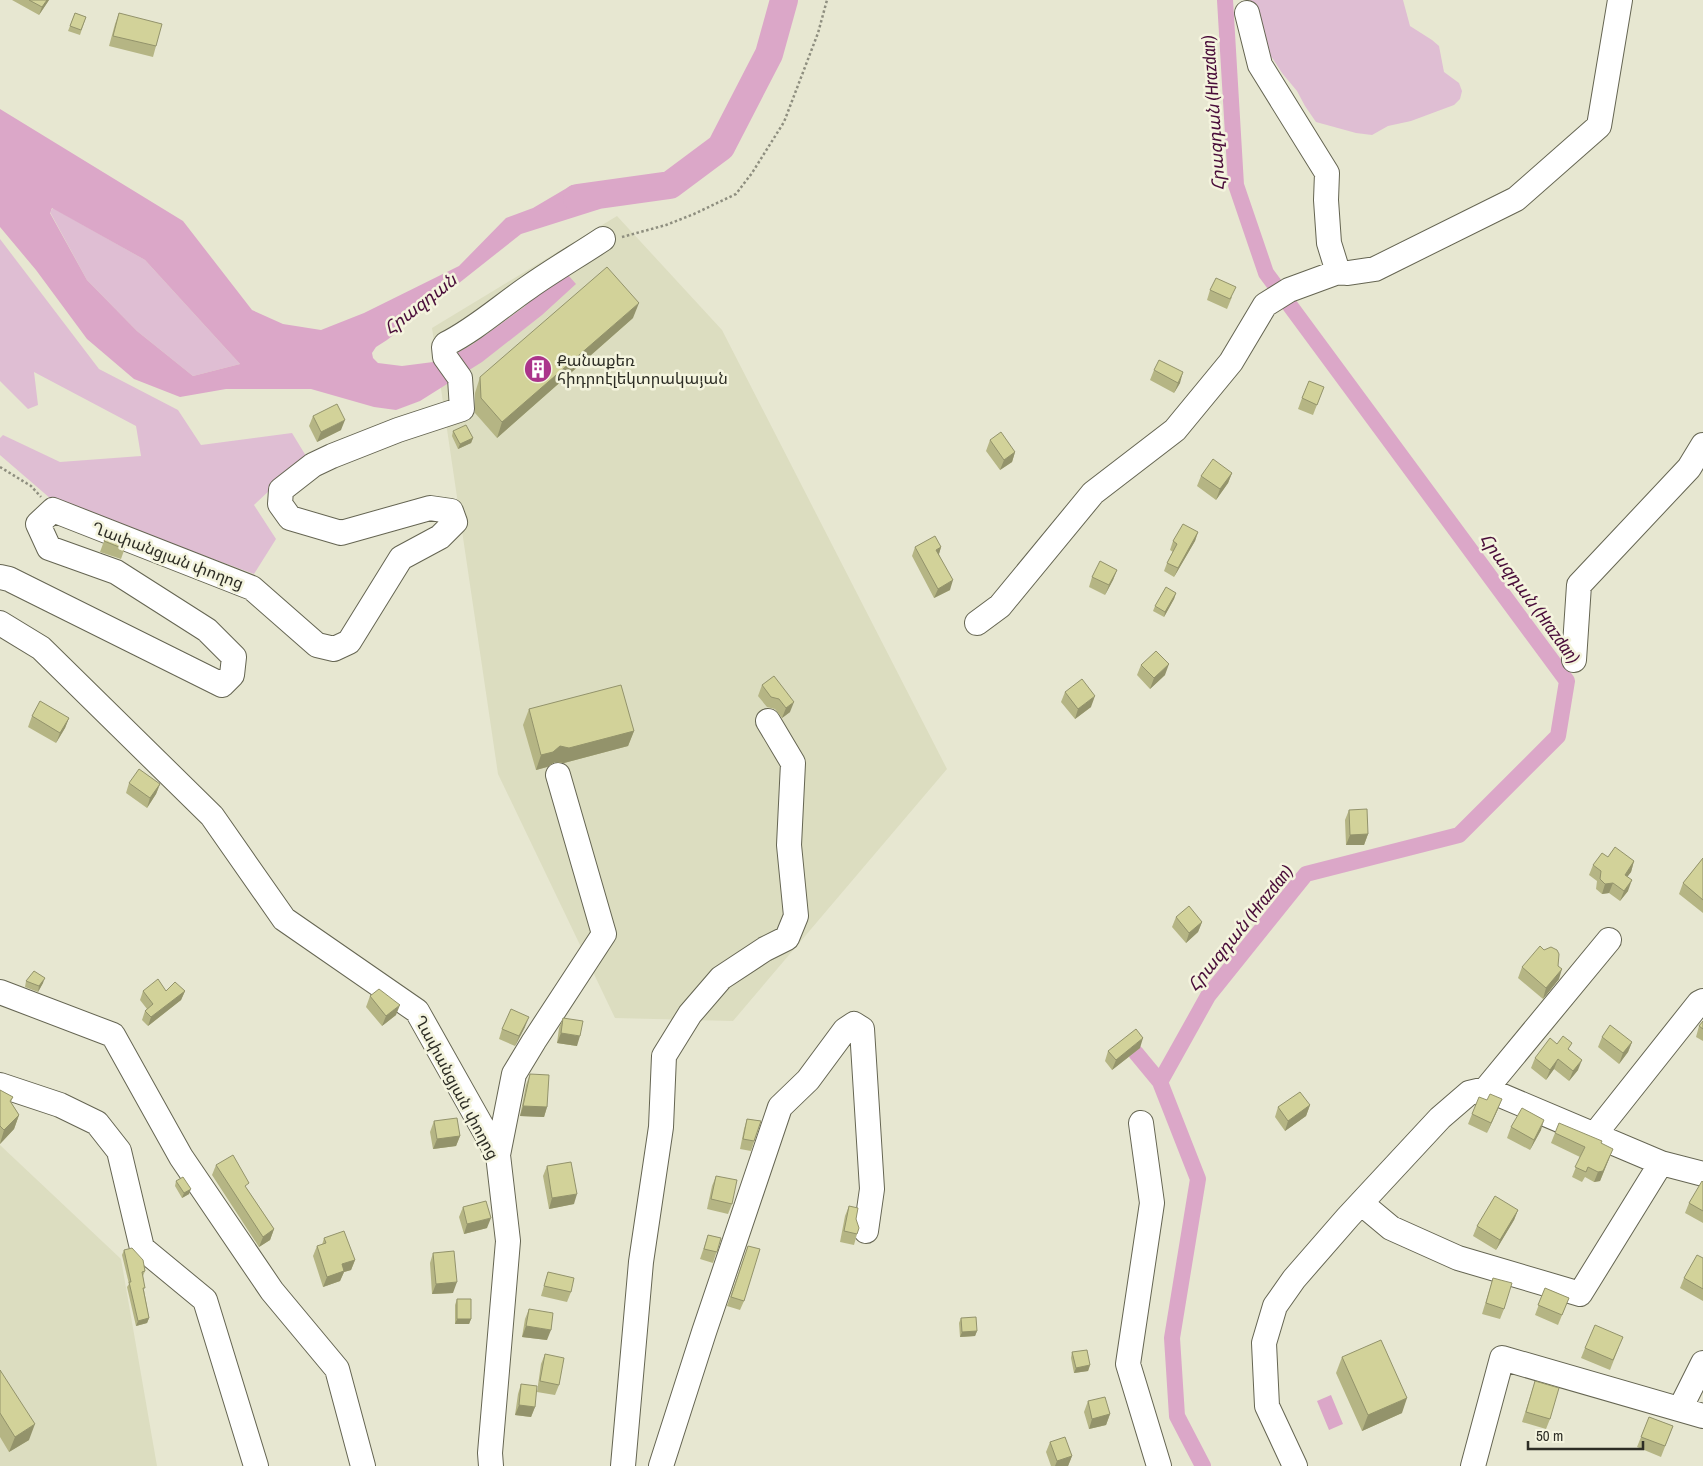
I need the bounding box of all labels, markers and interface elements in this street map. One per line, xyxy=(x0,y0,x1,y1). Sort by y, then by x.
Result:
water label: Հրազդան (Hrazdan) xyxy=(1195,34,1231,192)
water label: Հրազդան xyxy=(378,267,463,340)
place label: Քանաքեռ հիդրոէլեկտրակայան xyxy=(557,349,728,389)
building icon: Քանաքեռ հիդրոէլեկտրակայան xyxy=(523,354,553,384)
street label: Ղափանցյան փողոց xyxy=(89,516,247,594)
water label: Հրազդան (Hrazdan) xyxy=(1474,528,1586,668)
water label: Հրազդան (Hrazdan) xyxy=(1181,860,1299,996)
street label: Ղափանցյան փողոց xyxy=(410,1011,504,1163)
scale bar xyxy=(1528,1418,1643,1450)
text: 50 m xyxy=(1536,1425,1563,1446)

